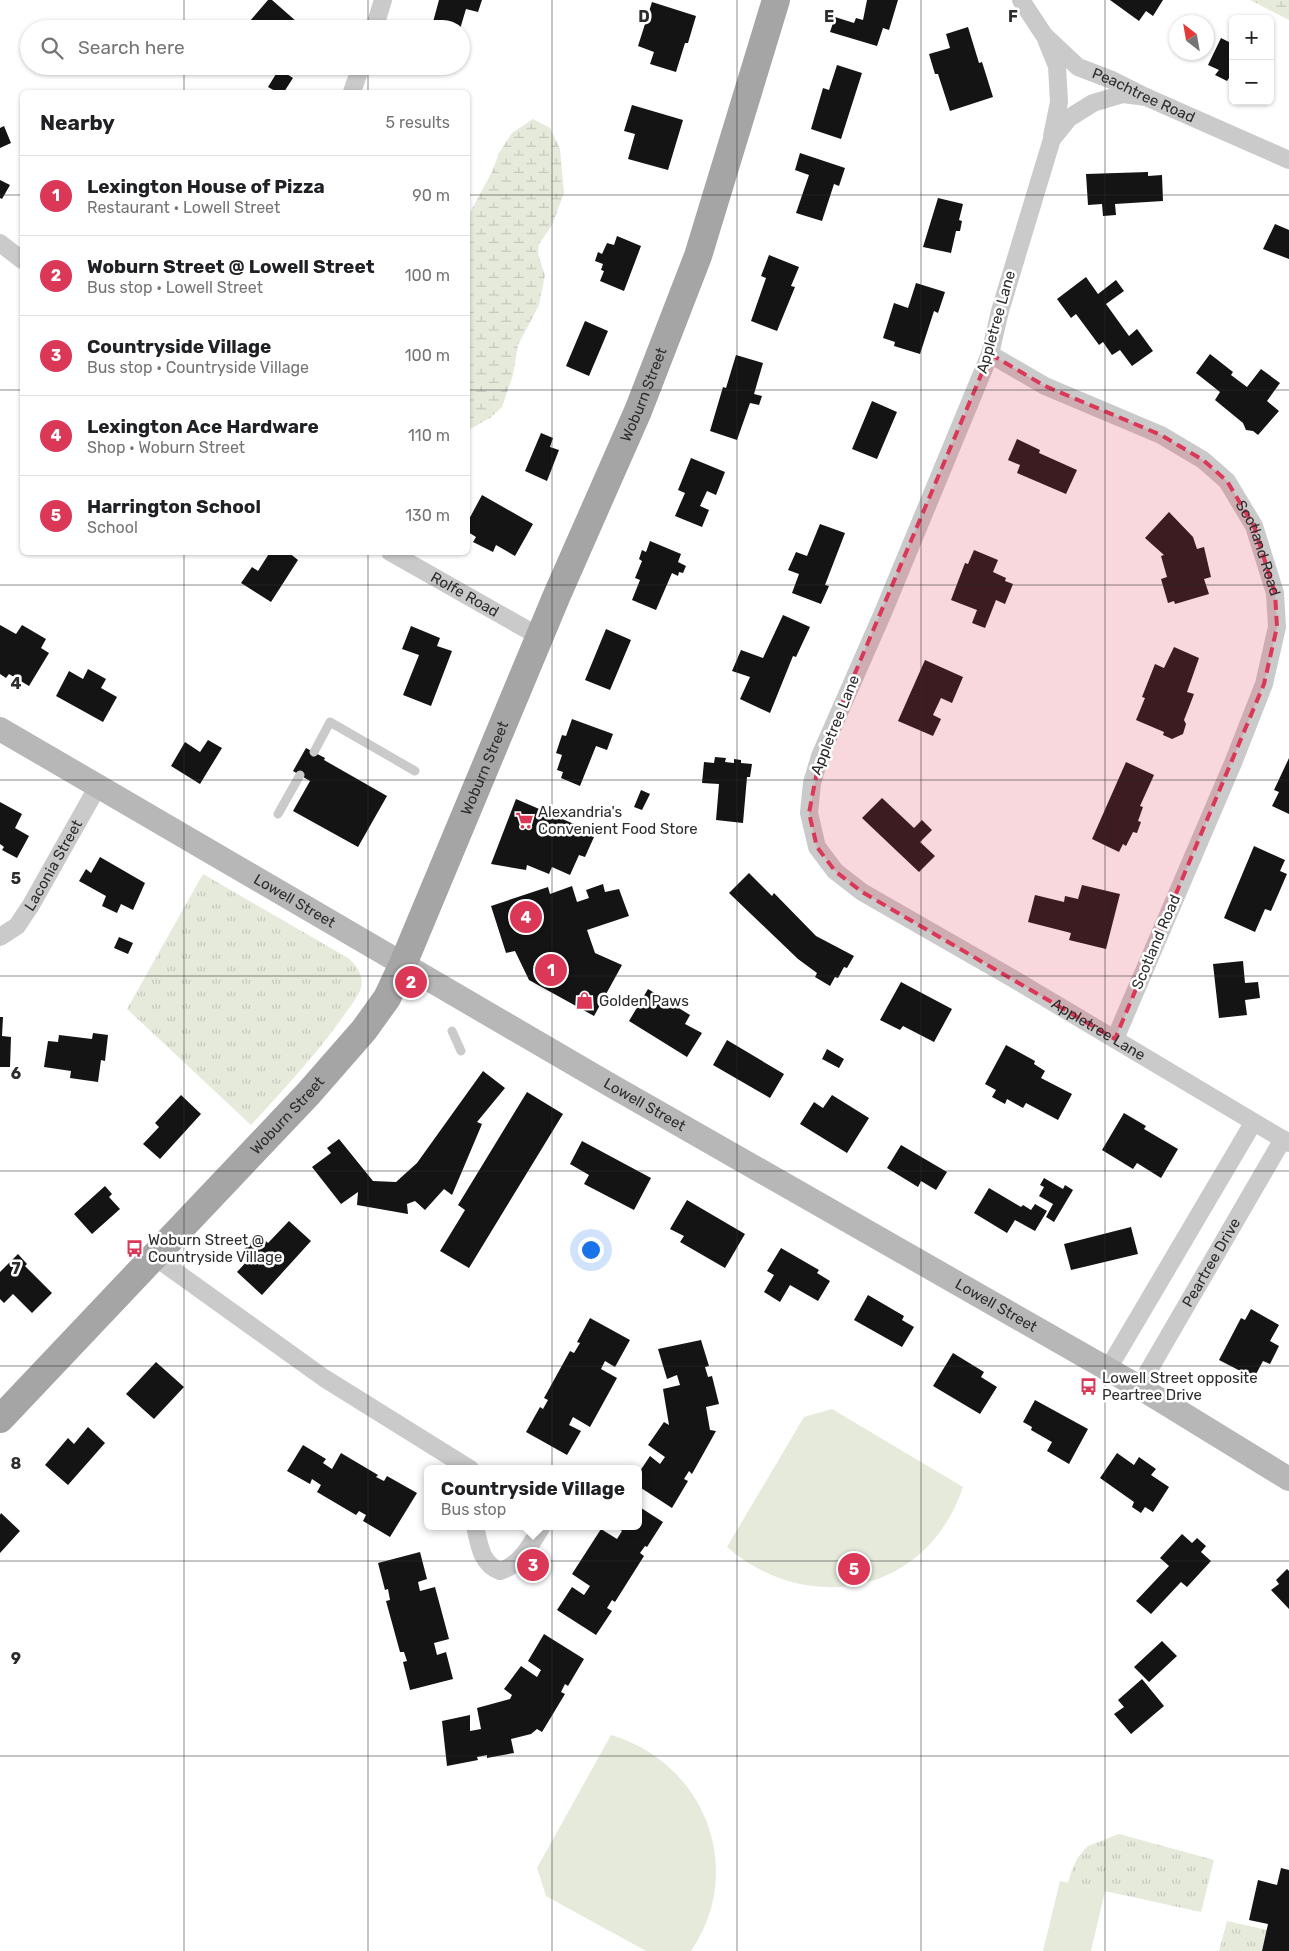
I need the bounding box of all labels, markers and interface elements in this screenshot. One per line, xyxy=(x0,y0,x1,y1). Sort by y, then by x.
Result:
text: D xyxy=(638,7,650,26)
text: E xyxy=(824,7,834,26)
text: F xyxy=(1008,7,1018,26)
north arrow xyxy=(1169,15,1214,60)
map controls xyxy=(1229,15,1274,105)
button: + xyxy=(1229,15,1274,60)
search box xyxy=(20,20,470,75)
icon: search xyxy=(38,34,66,62)
text: Search here xyxy=(78,36,185,59)
button: − xyxy=(1229,60,1274,105)
street label: Peachtree Road xyxy=(1090,64,1198,126)
text: Nearby xyxy=(40,110,115,135)
text: 5 results xyxy=(386,113,450,132)
text: Lexington House of Pizza xyxy=(87,175,325,198)
text: 1 xyxy=(52,186,60,205)
text: 90 m xyxy=(412,186,450,205)
text: Restaurant · Lowell Street xyxy=(87,198,280,217)
text: Woburn Street @ Lowell Street xyxy=(87,255,375,278)
text: 2 xyxy=(51,266,61,285)
text: 100 m xyxy=(405,266,450,285)
street label: Appletree Lane xyxy=(973,269,1019,375)
text: Bus stop · Lowell Street xyxy=(87,278,263,297)
text: Countryside Village xyxy=(87,335,271,358)
street label: Woburn Street xyxy=(617,345,671,445)
text: 3 xyxy=(51,346,61,365)
text: 100 m xyxy=(405,346,450,365)
text: Bus stop · Countryside Village xyxy=(87,358,309,377)
text: Lexington Ace Hardware xyxy=(87,415,319,438)
text: 4 xyxy=(51,426,61,445)
text: 110 m xyxy=(408,426,450,445)
text: Shop · Woburn Street xyxy=(87,438,245,457)
text: Harrington School xyxy=(87,495,261,518)
street label: Scotland Road xyxy=(1232,497,1284,598)
text: 5 xyxy=(51,506,61,525)
text: 130 m xyxy=(405,506,450,525)
text: School xyxy=(87,518,138,537)
street label: Rolfe Road xyxy=(428,568,502,621)
street label: Appletree Lane xyxy=(807,672,863,778)
text: 4 xyxy=(11,674,22,693)
street label: Woburn Street xyxy=(457,718,512,818)
place label: Alexandria's Convenient Food Store xyxy=(538,803,698,838)
supermarket icon: Alexandria's Convenient Food Store xyxy=(514,811,534,831)
street label: Laconia Street xyxy=(21,816,86,914)
text: 5 xyxy=(11,869,21,888)
street label: Lowell Street xyxy=(251,870,339,932)
street label: Scotland Road xyxy=(1128,892,1184,992)
pin: 4 xyxy=(510,898,542,936)
pin: 1 xyxy=(535,951,567,989)
pin: 2 xyxy=(395,963,427,1001)
shop icon: Golden Paws xyxy=(575,991,595,1011)
place label: Golden Paws xyxy=(599,992,689,1010)
street label: Appletree Lane xyxy=(1048,995,1149,1064)
text: 6 xyxy=(11,1064,21,1083)
street label: Woburn Street xyxy=(247,1073,328,1158)
street label: Lowell Street xyxy=(600,1074,689,1135)
street label: Peartree Drive xyxy=(1178,1215,1244,1310)
place label: Woburn Street @ Countryside Village xyxy=(148,1231,282,1266)
your location xyxy=(578,1237,604,1263)
bus stop icon: Woburn Street @ Countryside Village xyxy=(124,1239,144,1259)
text: 7 xyxy=(11,1259,21,1278)
street label: Lowell Street xyxy=(952,1275,1040,1336)
place label: Lowell Street opposite Peartree Drive xyxy=(1102,1369,1258,1404)
bus stop icon: Lowell Street opposite Peartree Drive xyxy=(1078,1377,1098,1397)
text: 8 xyxy=(11,1454,22,1473)
popup xyxy=(424,1465,642,1530)
text: Countryside Village xyxy=(441,1477,625,1500)
text: Bus stop xyxy=(441,1500,506,1519)
pin: 3 xyxy=(517,1546,549,1584)
pin: 5 xyxy=(838,1550,870,1588)
text: 9 xyxy=(11,1649,21,1668)

